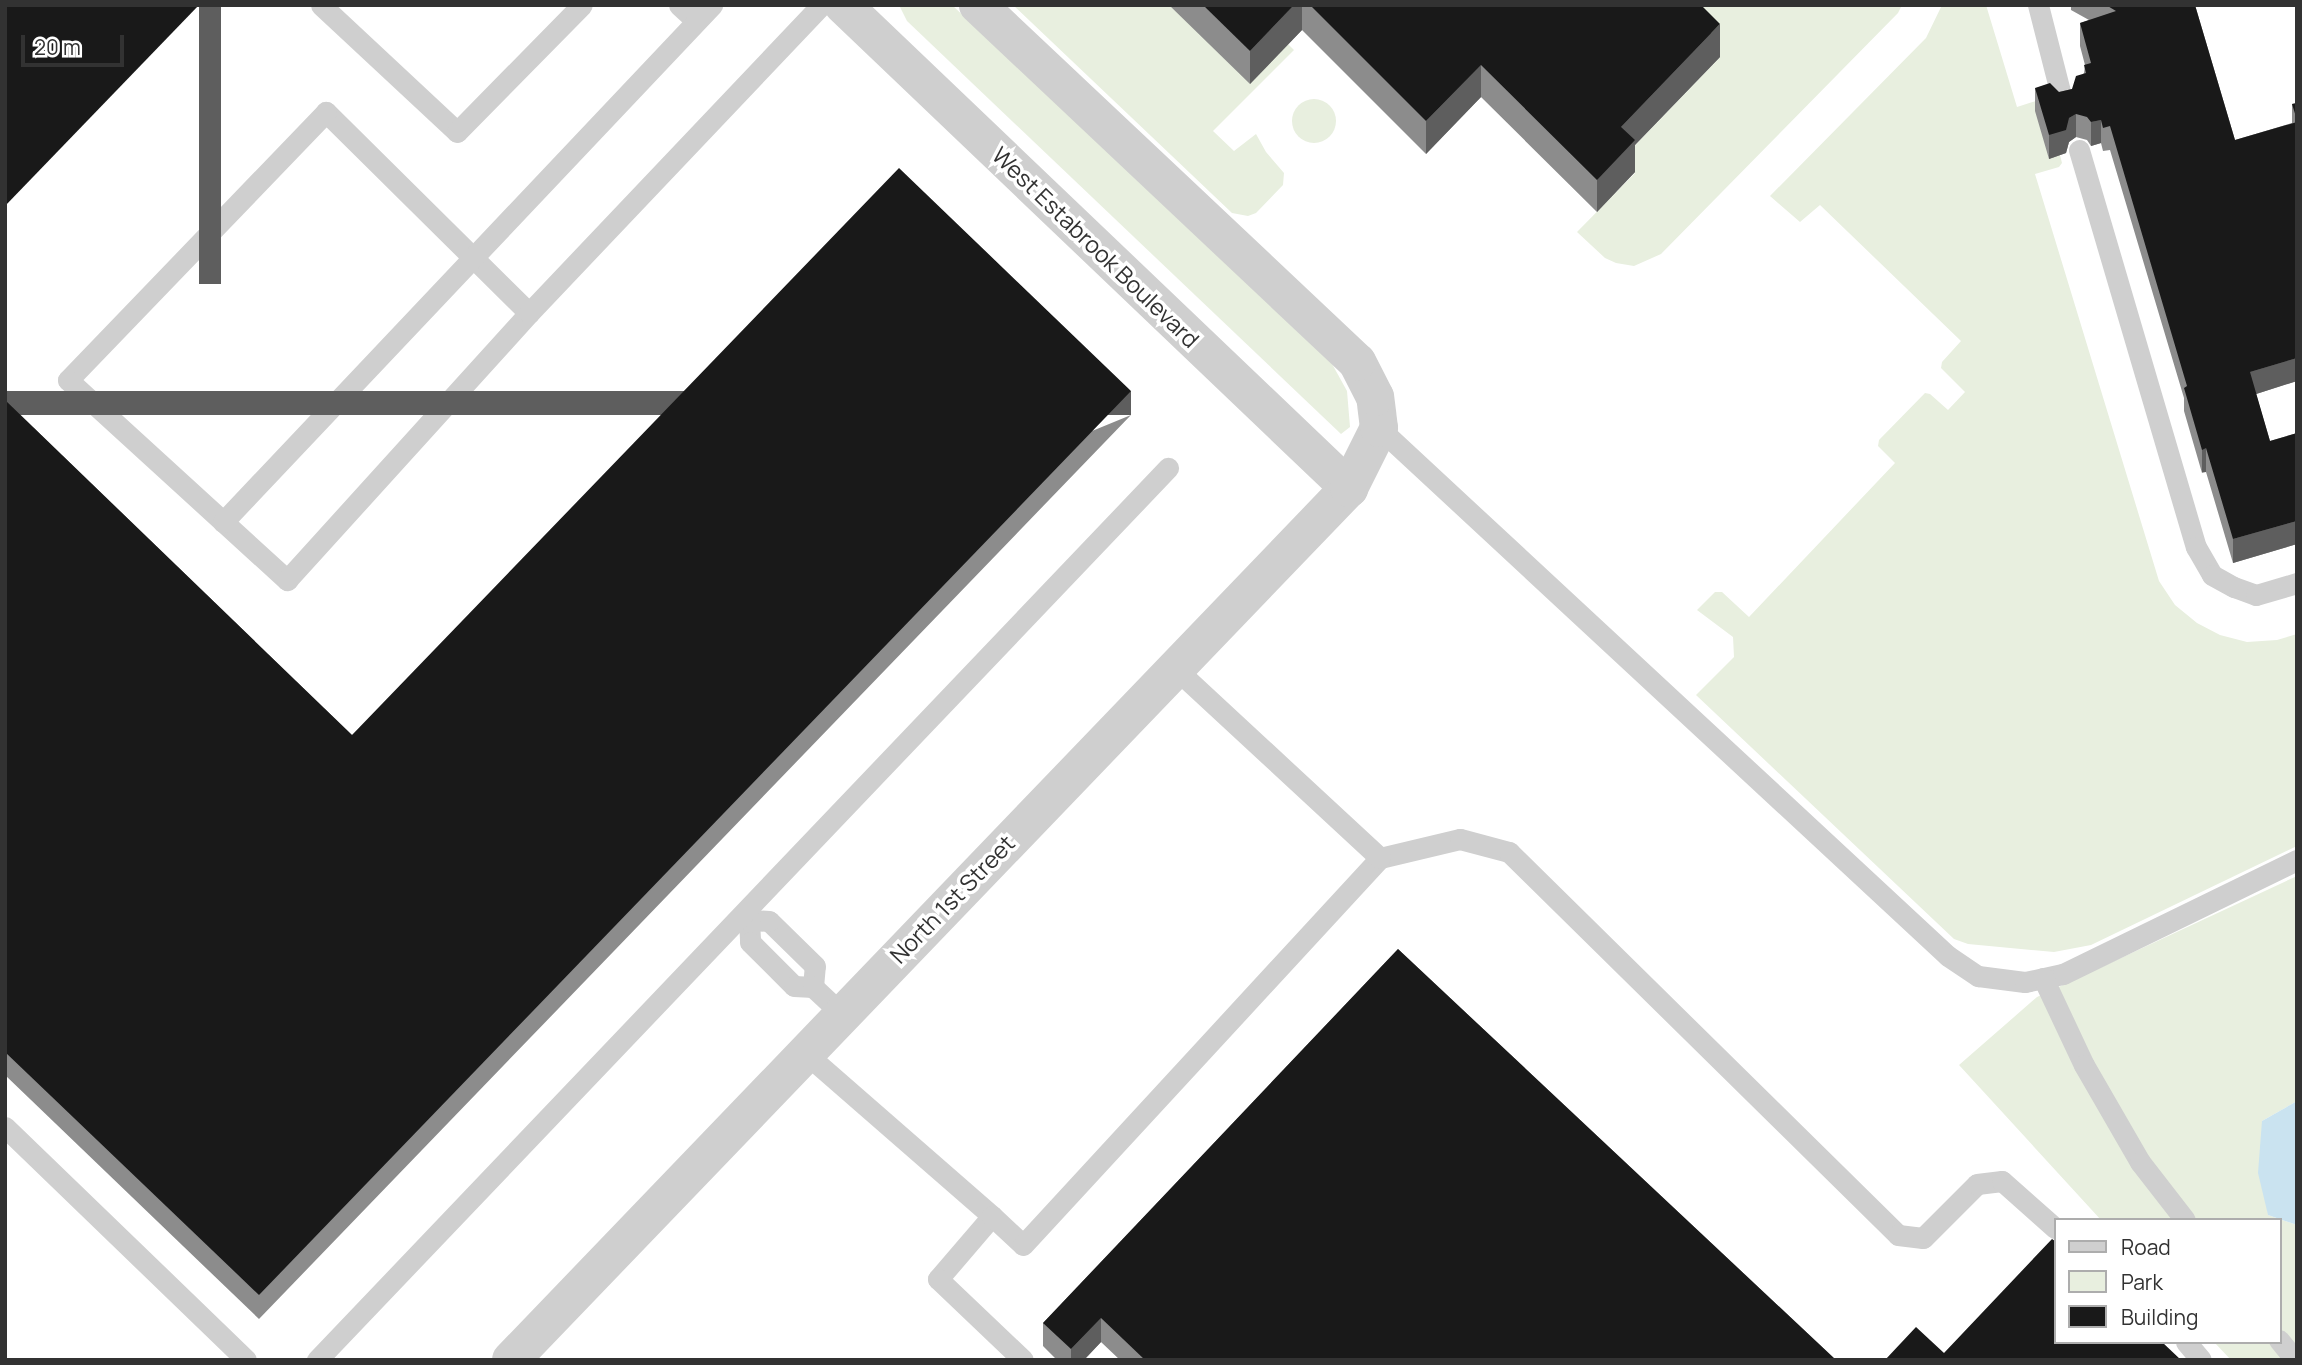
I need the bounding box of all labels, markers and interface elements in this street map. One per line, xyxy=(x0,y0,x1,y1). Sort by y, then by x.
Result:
scale bar xyxy=(24,21,128,65)
text: 20 m xyxy=(34,33,81,61)
street label: West Estabrook Boulevard xyxy=(987,141,1205,353)
street label: North 1st Street xyxy=(884,829,1020,969)
legend xyxy=(2054,1218,2281,1344)
text: Road xyxy=(2121,1233,2171,1261)
text: Park xyxy=(2121,1268,2163,1296)
text: Building xyxy=(2121,1303,2198,1331)

